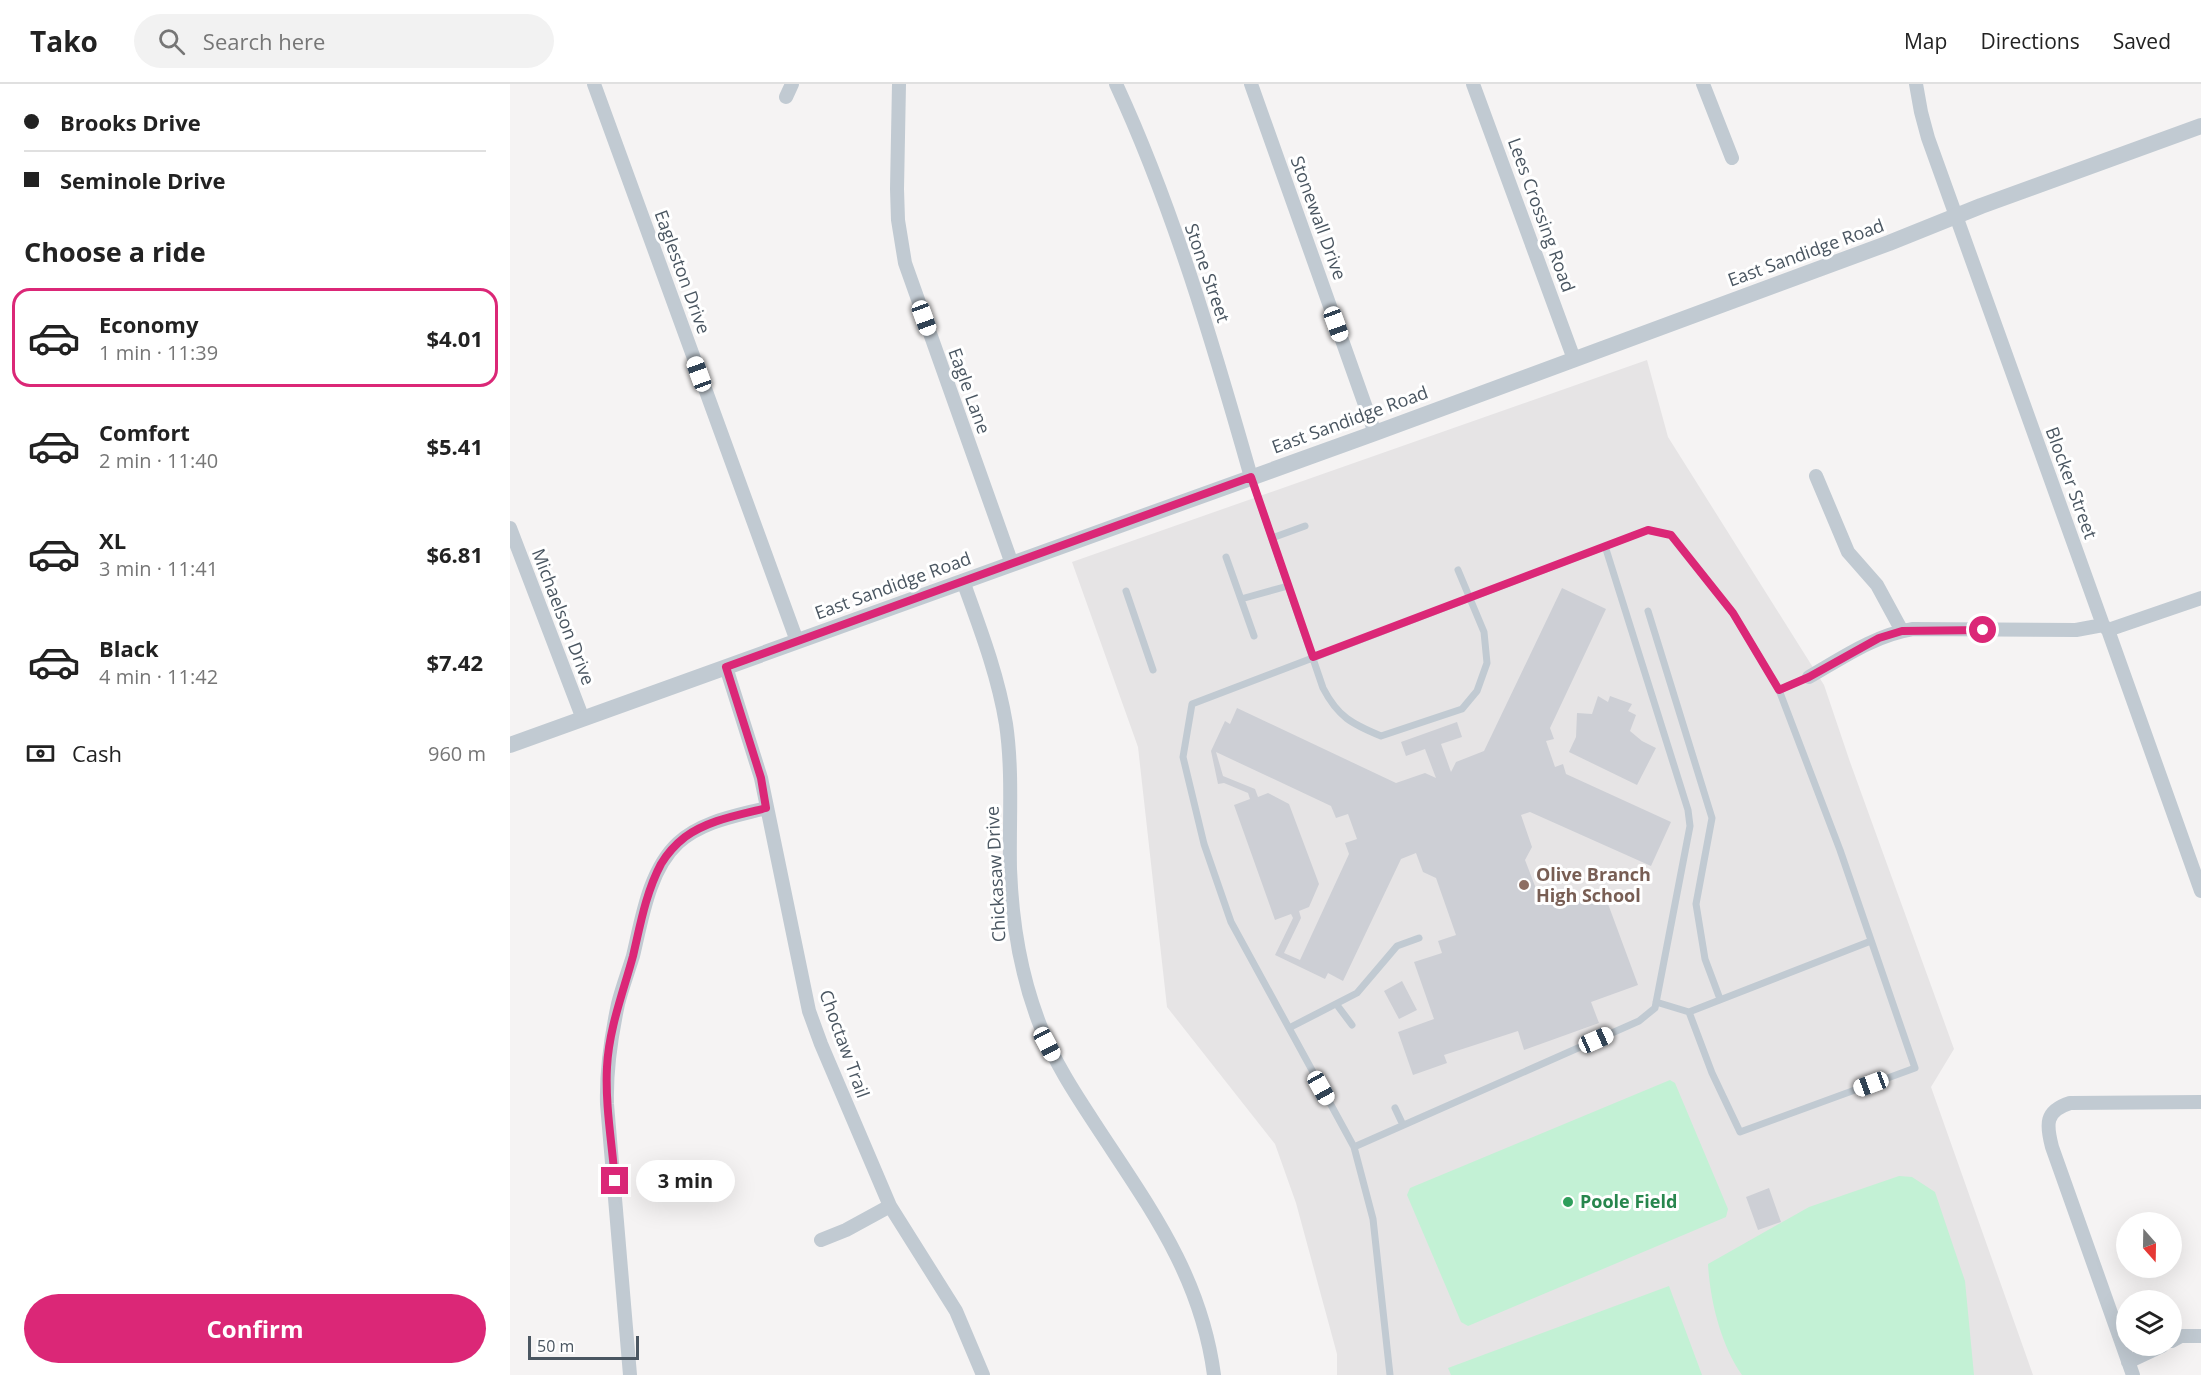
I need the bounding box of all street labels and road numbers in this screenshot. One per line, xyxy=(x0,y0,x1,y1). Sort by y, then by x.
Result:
street label: Lees Crossing Road xyxy=(1503,134,1581,295)
street label: Stonewall Drive xyxy=(1285,152,1352,283)
street label: Eagleston Drive xyxy=(649,206,716,337)
street label: East Sandidge Road xyxy=(1724,213,1887,291)
street label: Stone Street xyxy=(1180,220,1236,325)
street label: Eagle Lane xyxy=(943,344,997,437)
street label: East Sandidge Road xyxy=(1268,380,1431,458)
street label: Blocker Street xyxy=(2041,423,2103,542)
street label: Michaelson Drive xyxy=(527,545,601,688)
street label: East Sandidge Road xyxy=(811,546,974,624)
street label: Chickasaw Drive xyxy=(979,805,1011,943)
street label: Choctaw Trail xyxy=(814,986,876,1101)

